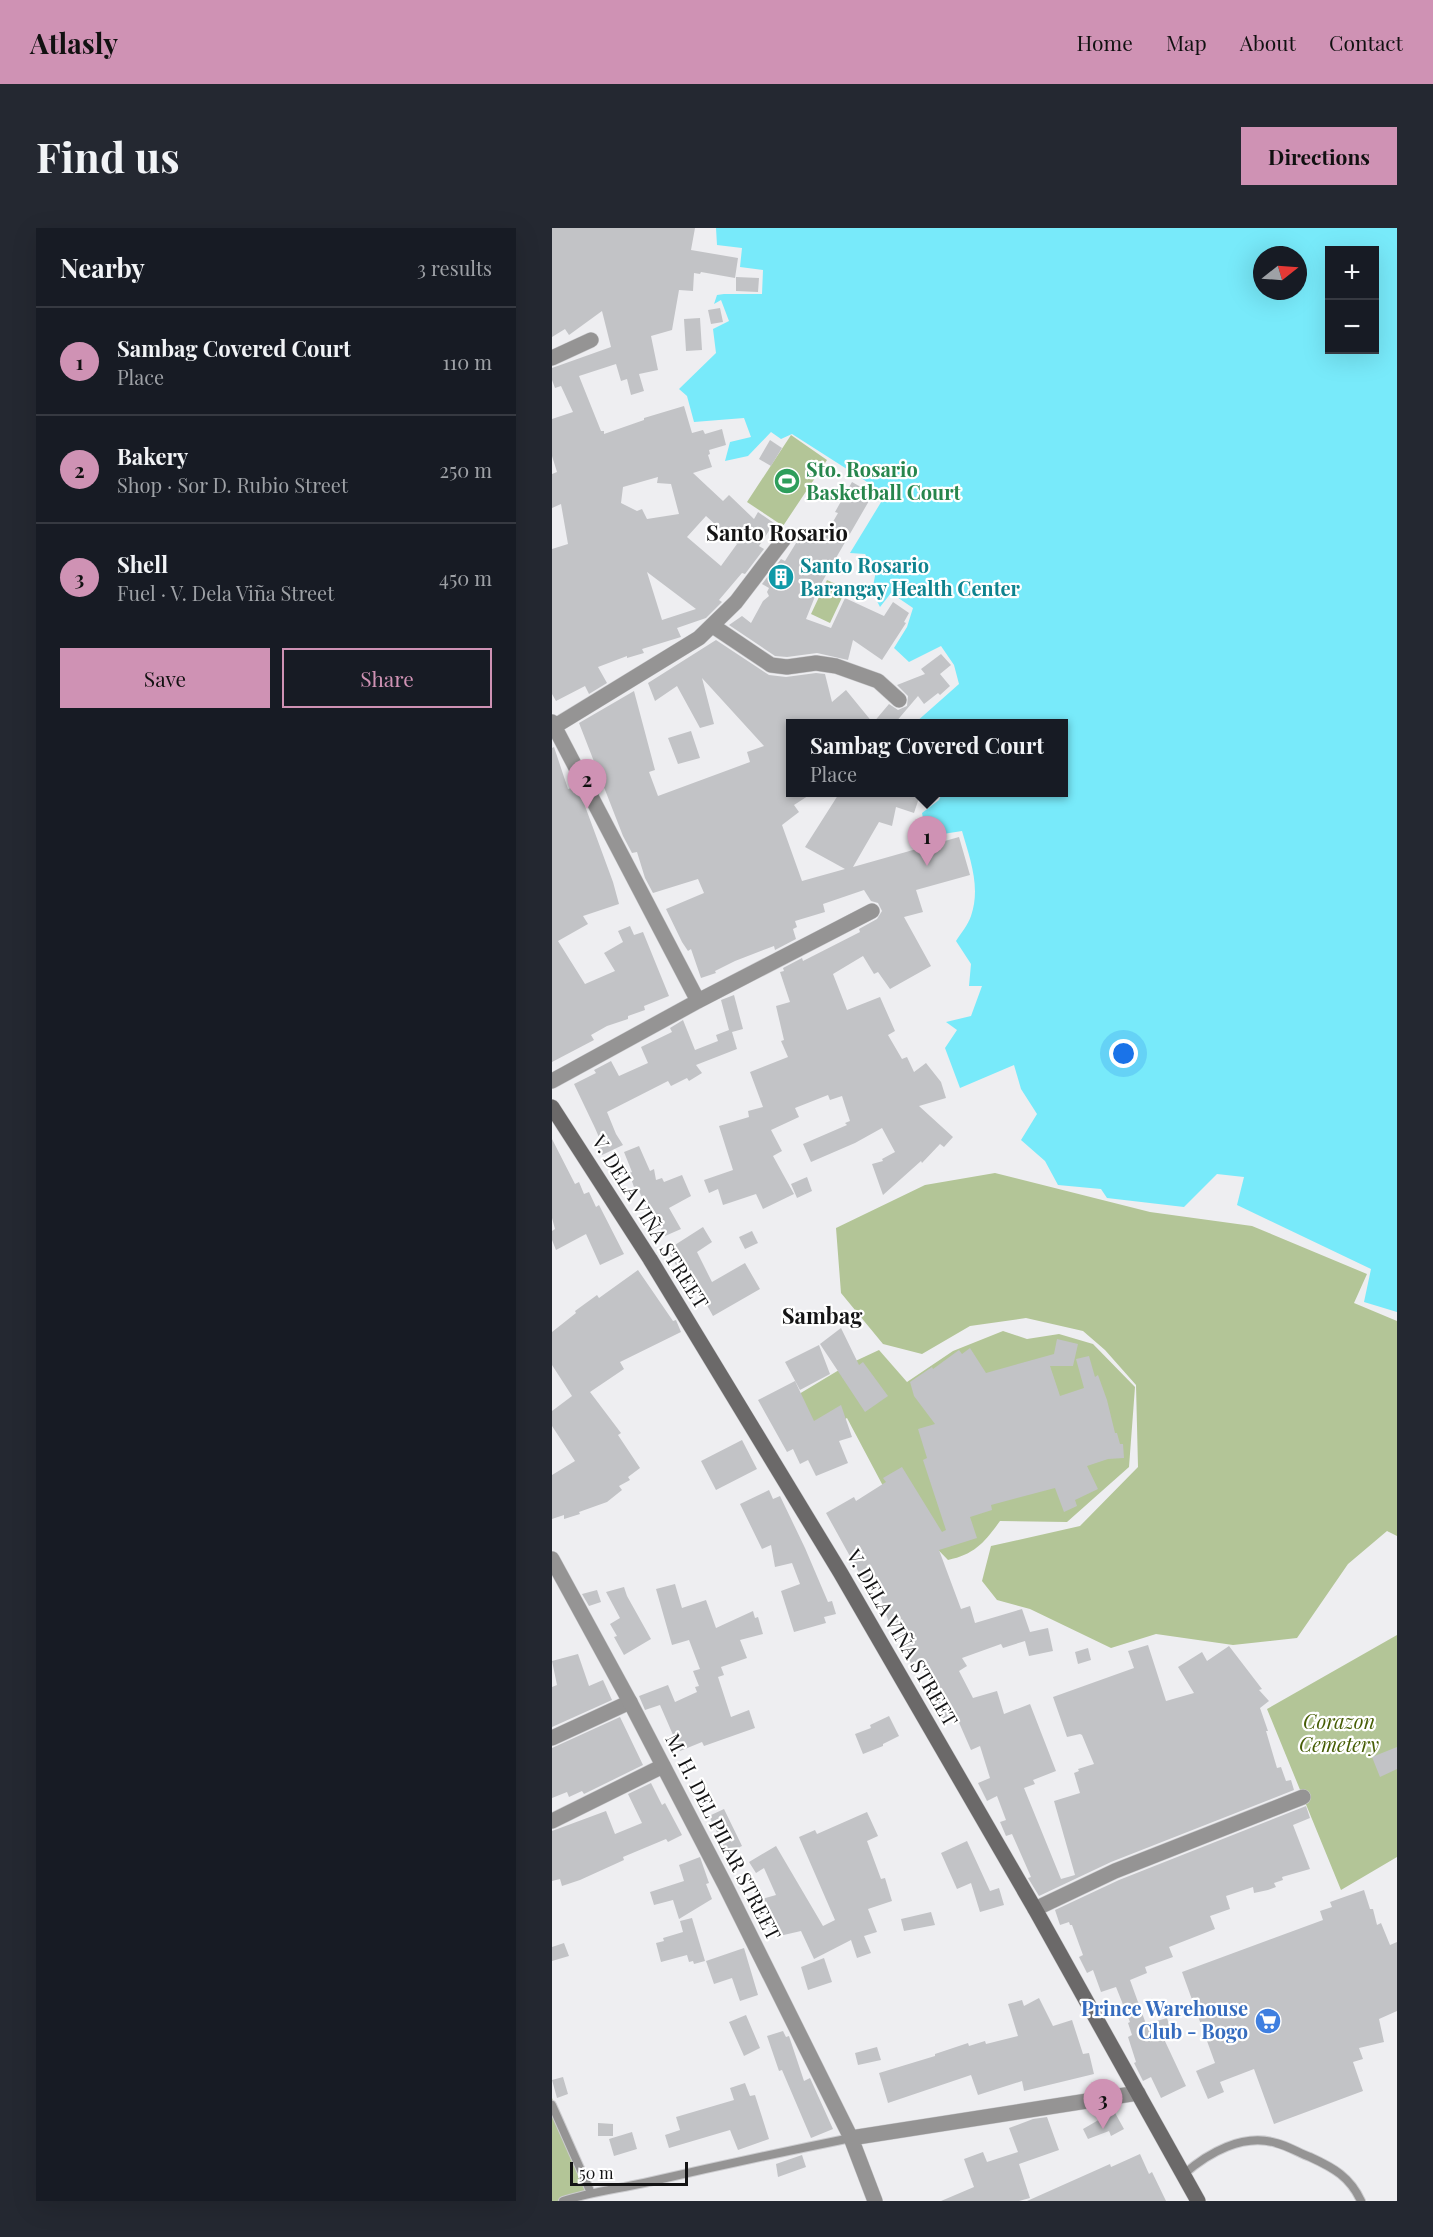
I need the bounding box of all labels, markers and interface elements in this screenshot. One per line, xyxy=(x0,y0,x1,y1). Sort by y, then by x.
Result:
text: Atlasly xyxy=(30,24,118,61)
text: Home xyxy=(1077,28,1133,56)
text: Map xyxy=(1166,28,1207,56)
text: About xyxy=(1240,28,1296,56)
text: Contact xyxy=(1329,28,1403,56)
button: Directions xyxy=(1241,127,1397,185)
text: Find us xyxy=(36,128,180,184)
north arrow xyxy=(1253,246,1307,300)
map controls xyxy=(1325,246,1379,354)
button: + xyxy=(1325,246,1379,300)
text: Nearby xyxy=(60,250,145,285)
text: 3 results xyxy=(417,254,492,281)
button: − xyxy=(1325,300,1379,354)
text: Sambag Covered Court xyxy=(117,333,351,363)
text: 1 xyxy=(76,348,83,375)
text: 110 m xyxy=(442,348,492,375)
text: Place xyxy=(117,363,164,390)
text: Bakery xyxy=(117,441,188,471)
place label: Sto. Rosario Basketball Court xyxy=(806,455,962,505)
text: 2 xyxy=(74,456,85,483)
text: 250 m xyxy=(439,456,492,483)
sports icon: Sto. Rosario Basketball Court xyxy=(772,466,802,496)
text: Shop · Sor D. Rubio Street xyxy=(117,471,348,498)
district label: Santo Rosario xyxy=(706,517,848,547)
text: Shell xyxy=(117,549,168,579)
place label: Santo Rosario Barangay Health Center xyxy=(800,551,1021,601)
building icon: Santo Rosario Barangay Health Center xyxy=(766,562,796,592)
text: 3 xyxy=(75,564,84,591)
text: 450 m xyxy=(439,564,492,591)
text: Fuel · V. Dela Viña Street xyxy=(117,579,334,606)
button: Save xyxy=(60,648,270,708)
button: Share xyxy=(282,648,492,708)
popup xyxy=(786,719,1068,797)
text: Sambag Covered Court xyxy=(810,730,1044,760)
pin: 2 xyxy=(567,760,606,809)
text: Place xyxy=(810,760,857,787)
pin: 1 xyxy=(908,816,946,866)
your location xyxy=(1109,1039,1138,1068)
street label: V. DELA VIÑA STREET xyxy=(586,1128,716,1313)
district label: Sambag xyxy=(782,1300,863,1330)
street label: V. DELA VIÑA STREET xyxy=(841,1543,965,1731)
park label: Corazon Cemetery xyxy=(1299,1707,1379,1757)
street label: M. H. DEL PILAR STREET xyxy=(660,1728,788,1944)
place label: Prince Warehouse Club - Bogo xyxy=(1081,1994,1248,2044)
supermarket icon: Prince Warehouse Club - Bogo xyxy=(1253,2006,1283,2036)
pin: 3 xyxy=(1084,2080,1122,2129)
scale bar xyxy=(570,2159,688,2186)
text: 50 m xyxy=(579,2162,613,2183)

